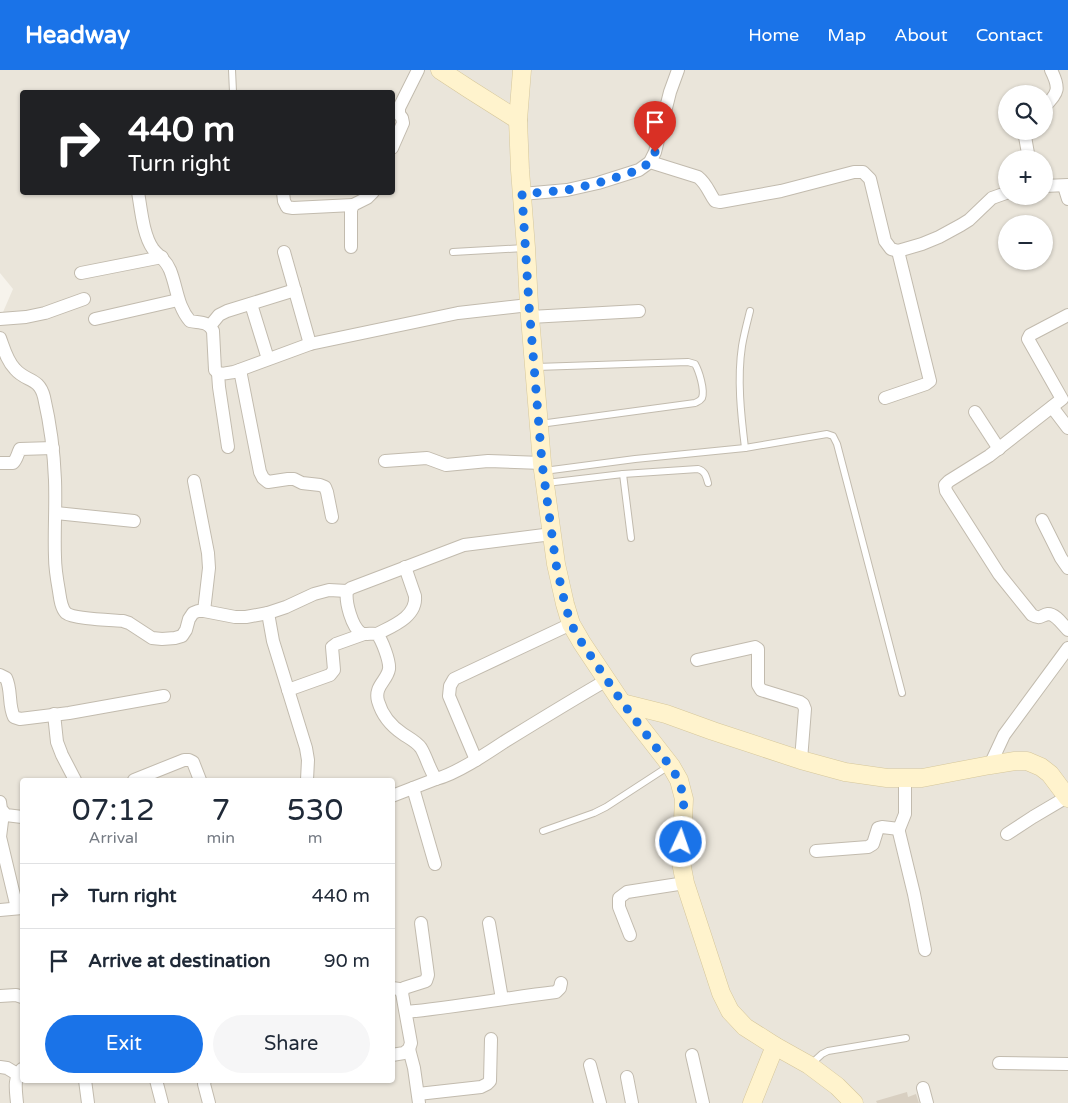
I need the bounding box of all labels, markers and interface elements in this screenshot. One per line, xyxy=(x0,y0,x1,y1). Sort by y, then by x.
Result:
text: Headway xyxy=(25,21,130,50)
text: Home xyxy=(748,24,799,46)
text: Map xyxy=(827,24,866,46)
text: About xyxy=(894,24,948,46)
text: Contact xyxy=(976,24,1043,46)
map controls xyxy=(998,85,1053,270)
button: search xyxy=(998,85,1053,140)
pin xyxy=(634,101,676,152)
icon: arrive xyxy=(641,108,669,136)
text: 440 m xyxy=(128,109,235,151)
icon: right xyxy=(45,110,110,175)
button: + xyxy=(998,150,1053,205)
text: Turn right xyxy=(128,151,230,177)
button: − xyxy=(998,215,1053,270)
text: 07:12 xyxy=(72,792,155,829)
text: 7 xyxy=(211,792,230,829)
text: 530 xyxy=(287,792,343,829)
position arrow xyxy=(654,815,706,867)
text: Arrival xyxy=(89,828,138,848)
text: min xyxy=(207,828,235,848)
text: m xyxy=(308,828,322,848)
icon: right xyxy=(45,882,73,910)
text: Turn right xyxy=(88,885,176,907)
text: 440 m xyxy=(312,885,370,907)
icon: arrive xyxy=(45,947,73,975)
text: Arrive at destination xyxy=(88,950,271,972)
text: 90 m xyxy=(324,950,370,972)
button: Exit xyxy=(45,1015,203,1073)
button: Share xyxy=(213,1015,370,1073)

